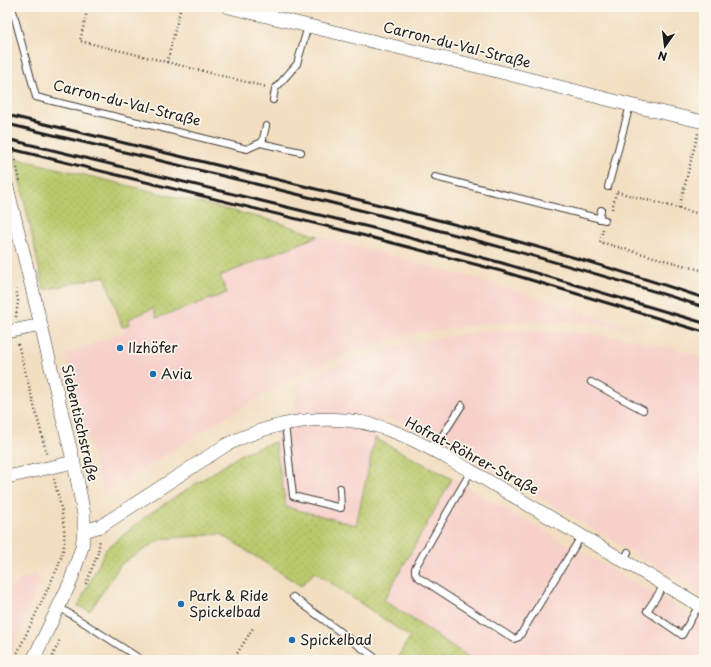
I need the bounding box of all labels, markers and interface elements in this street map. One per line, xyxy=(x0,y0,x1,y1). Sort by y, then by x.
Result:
street label: Carron-du-Val-Straße xyxy=(381,16,533,73)
north arrow xyxy=(645,26,685,66)
text: N xyxy=(656,47,669,65)
street label: Carron-du-Val-Straße xyxy=(51,74,203,131)
place label: Ilzhöfer xyxy=(128,337,178,358)
marker: Ilzhöfer xyxy=(115,343,125,353)
street label: Siebentischstraße xyxy=(57,362,104,483)
place label: Avia xyxy=(161,363,192,384)
marker: Avia xyxy=(148,369,158,379)
street label: Hofrat-Röhrer-Straße xyxy=(402,411,543,500)
place label: Park & Ride Spickelbad xyxy=(189,585,269,622)
marker: Park & Ride Spickelbad xyxy=(176,599,186,609)
place label: Spickelbad xyxy=(300,629,372,650)
marker: Spickelbad xyxy=(287,635,297,645)

